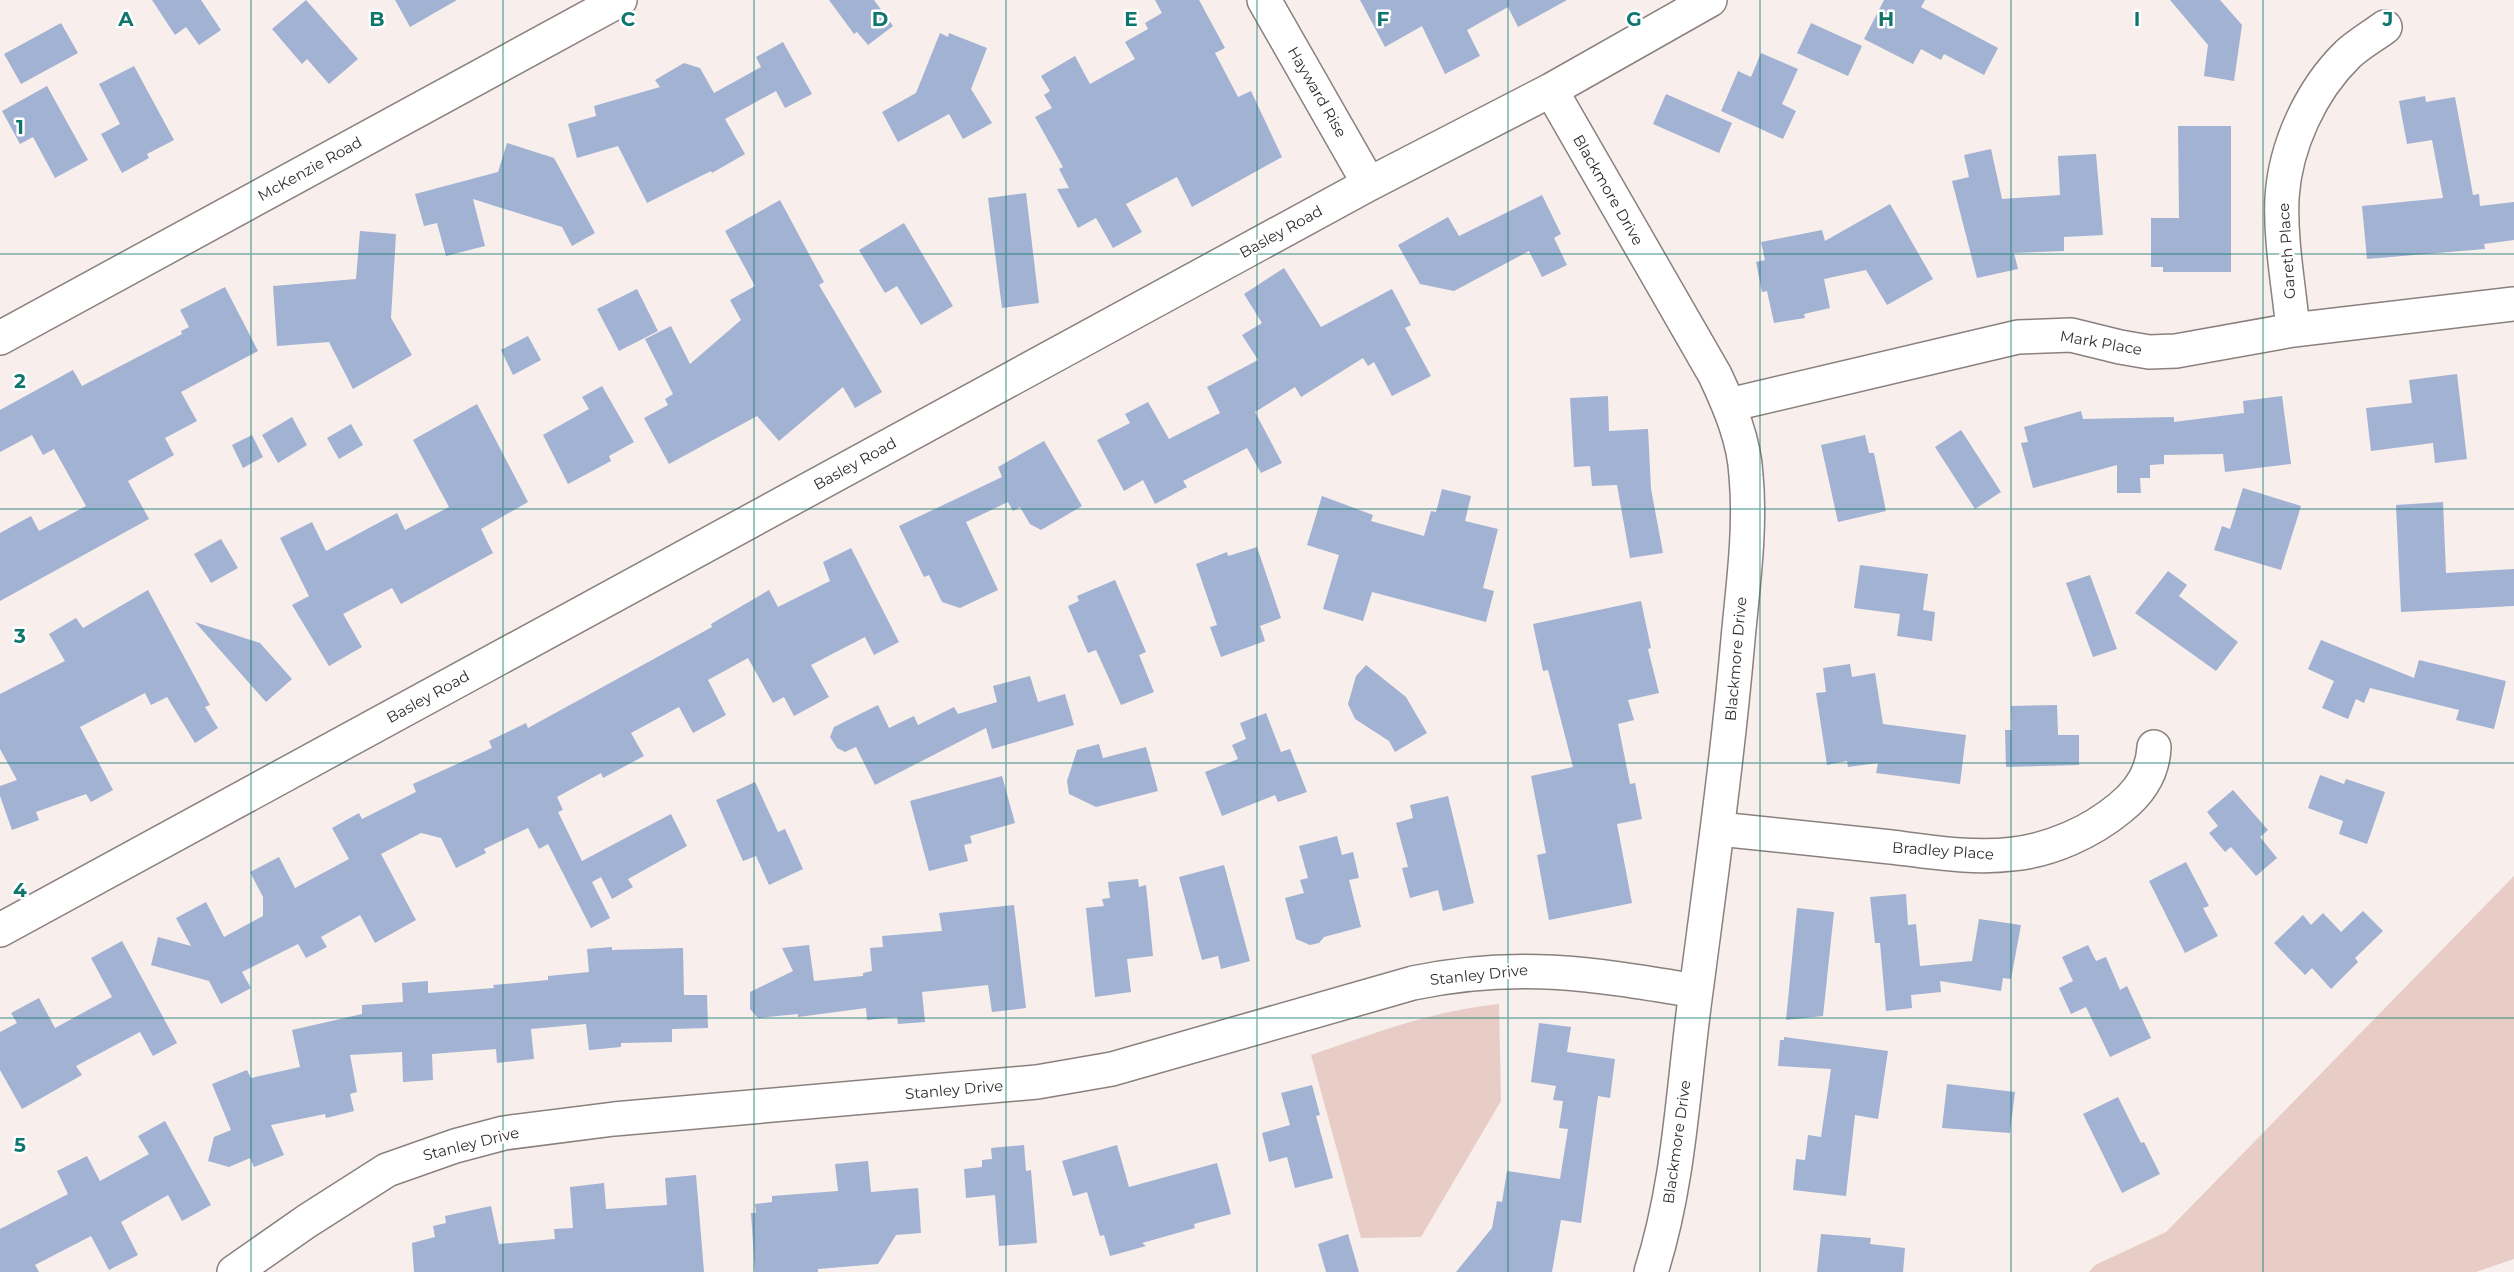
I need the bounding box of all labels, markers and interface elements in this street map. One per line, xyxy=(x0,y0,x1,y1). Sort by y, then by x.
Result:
text: A xyxy=(117,7,134,31)
text: B xyxy=(369,7,385,31)
text: C xyxy=(621,7,636,31)
text: D xyxy=(872,7,888,31)
text: E xyxy=(1124,7,1138,31)
text: F xyxy=(1377,7,1390,31)
text: G xyxy=(1626,7,1642,31)
text: H xyxy=(1878,7,1894,31)
text: I xyxy=(2134,7,2140,31)
text: J xyxy=(2382,7,2393,31)
street label: Hayward Rise xyxy=(1284,43,1351,141)
text: 1 xyxy=(16,115,24,139)
street label: Blackmore Drive xyxy=(1569,131,1648,249)
street label: McKenzie Road xyxy=(254,132,365,205)
street label: Basley Road xyxy=(1236,201,1325,262)
street label: Gareth Place xyxy=(2274,202,2299,300)
street label: Mark Place xyxy=(2059,326,2144,359)
text: 2 xyxy=(14,369,26,393)
street label: Basley Road xyxy=(810,433,899,494)
street label: Blackmore Drive xyxy=(1721,596,1750,722)
text: 3 xyxy=(13,624,26,648)
street label: Basley Road xyxy=(383,666,472,727)
street label: Bradley Place xyxy=(1892,837,1994,864)
text: 4 xyxy=(13,878,27,902)
street label: Stanley Drive xyxy=(1429,960,1529,989)
street label: Stanley Drive xyxy=(904,1076,1004,1103)
street label: Blackmore Drive xyxy=(1658,1079,1695,1205)
street label: Stanley Drive xyxy=(421,1122,521,1165)
text: 5 xyxy=(14,1133,26,1157)

